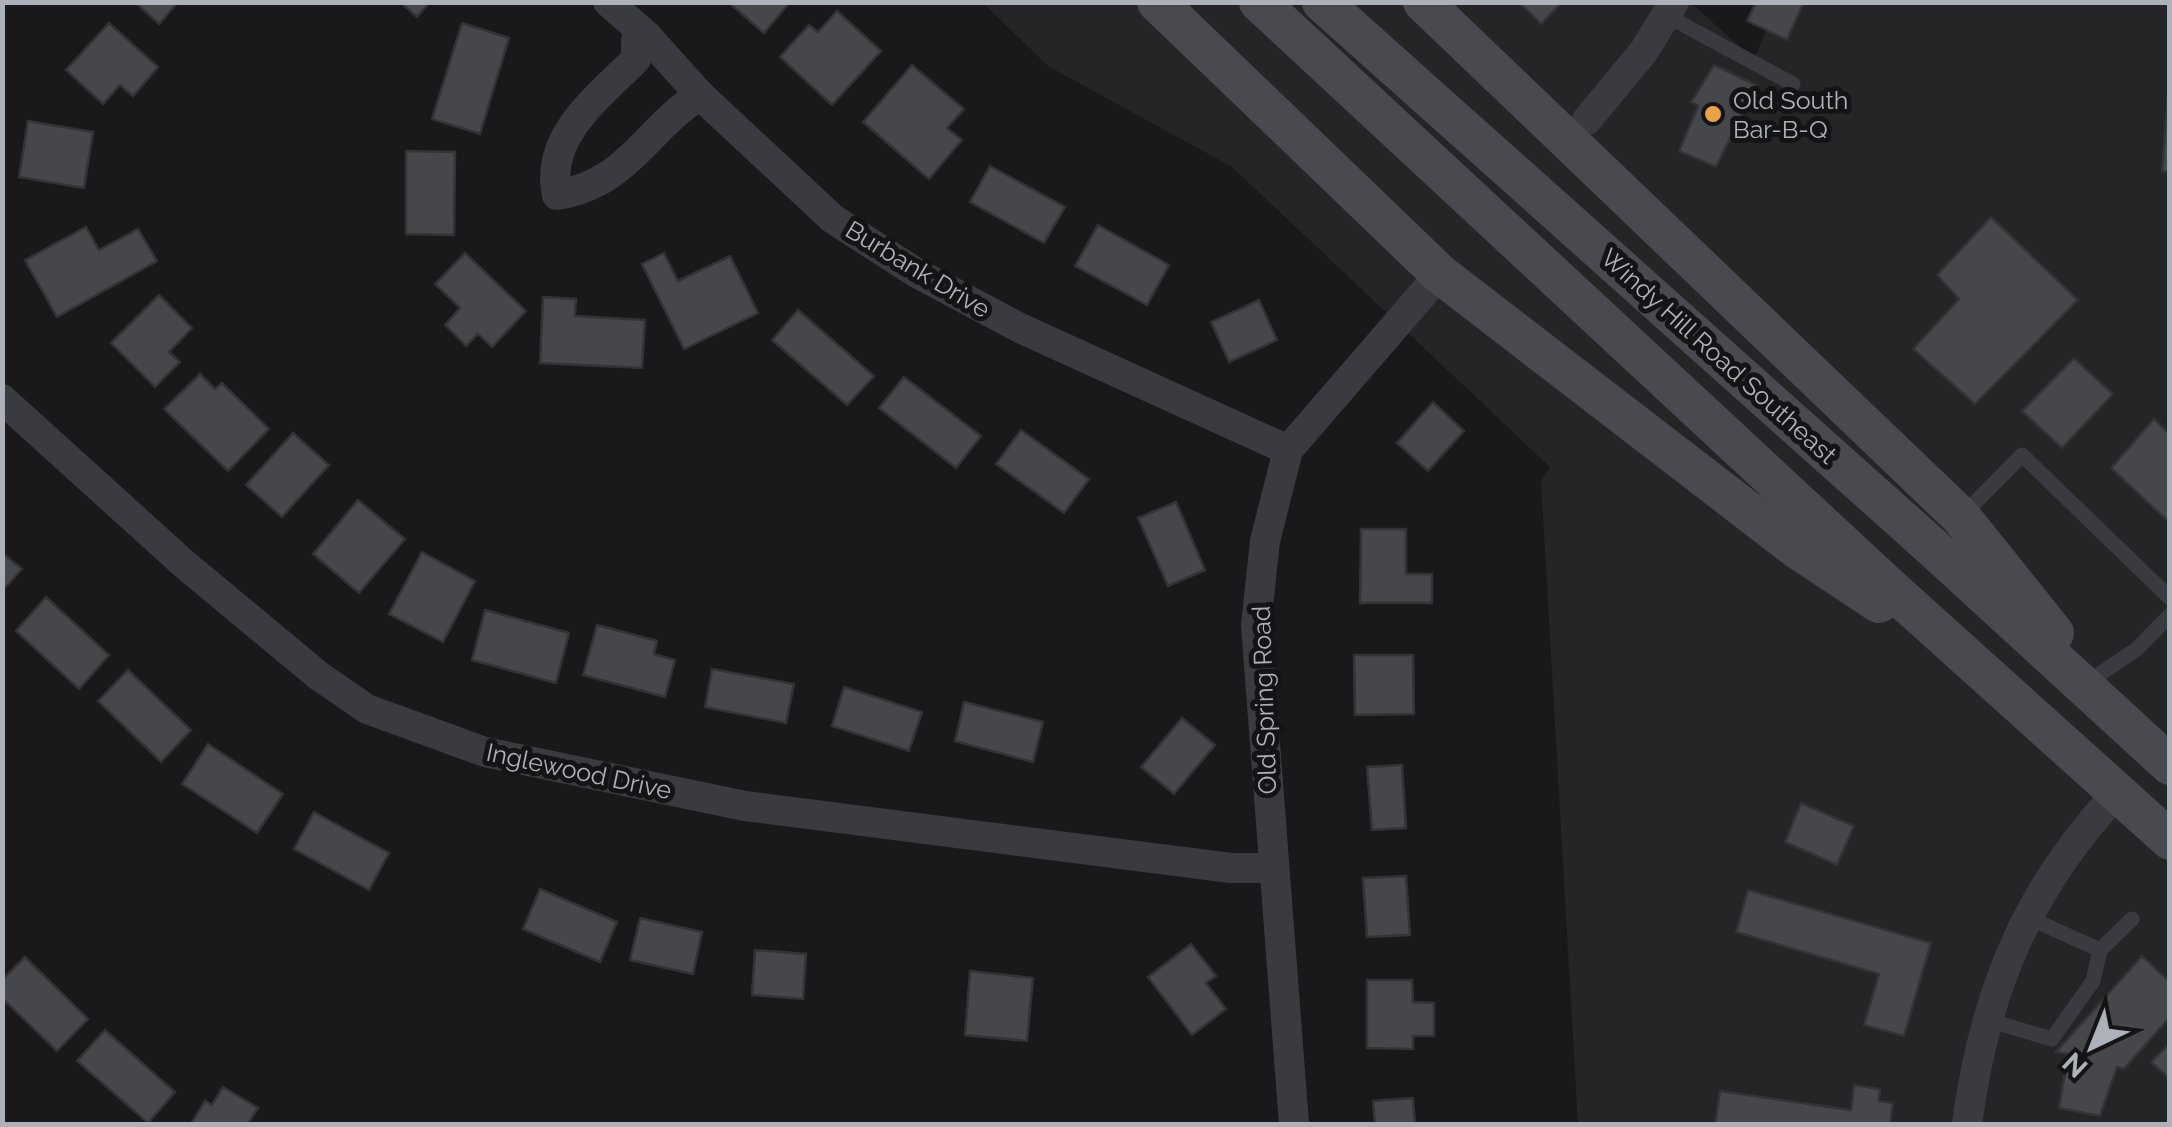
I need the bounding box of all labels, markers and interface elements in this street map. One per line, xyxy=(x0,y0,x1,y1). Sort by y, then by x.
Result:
place label: Old South Bar-B-Q xyxy=(1733,85,1848,144)
marker: Old South Bar-B-Q xyxy=(1702,103,1724,125)
street label: Burbank Drive xyxy=(840,214,996,324)
street label: Windy Hill Road Southeast xyxy=(1595,242,1844,470)
street label: Old Spring Road xyxy=(1246,605,1282,795)
street label: Inglewood Drive xyxy=(484,737,674,805)
north arrow xyxy=(2042,997,2142,1097)
text: N xyxy=(2056,1046,2094,1084)

